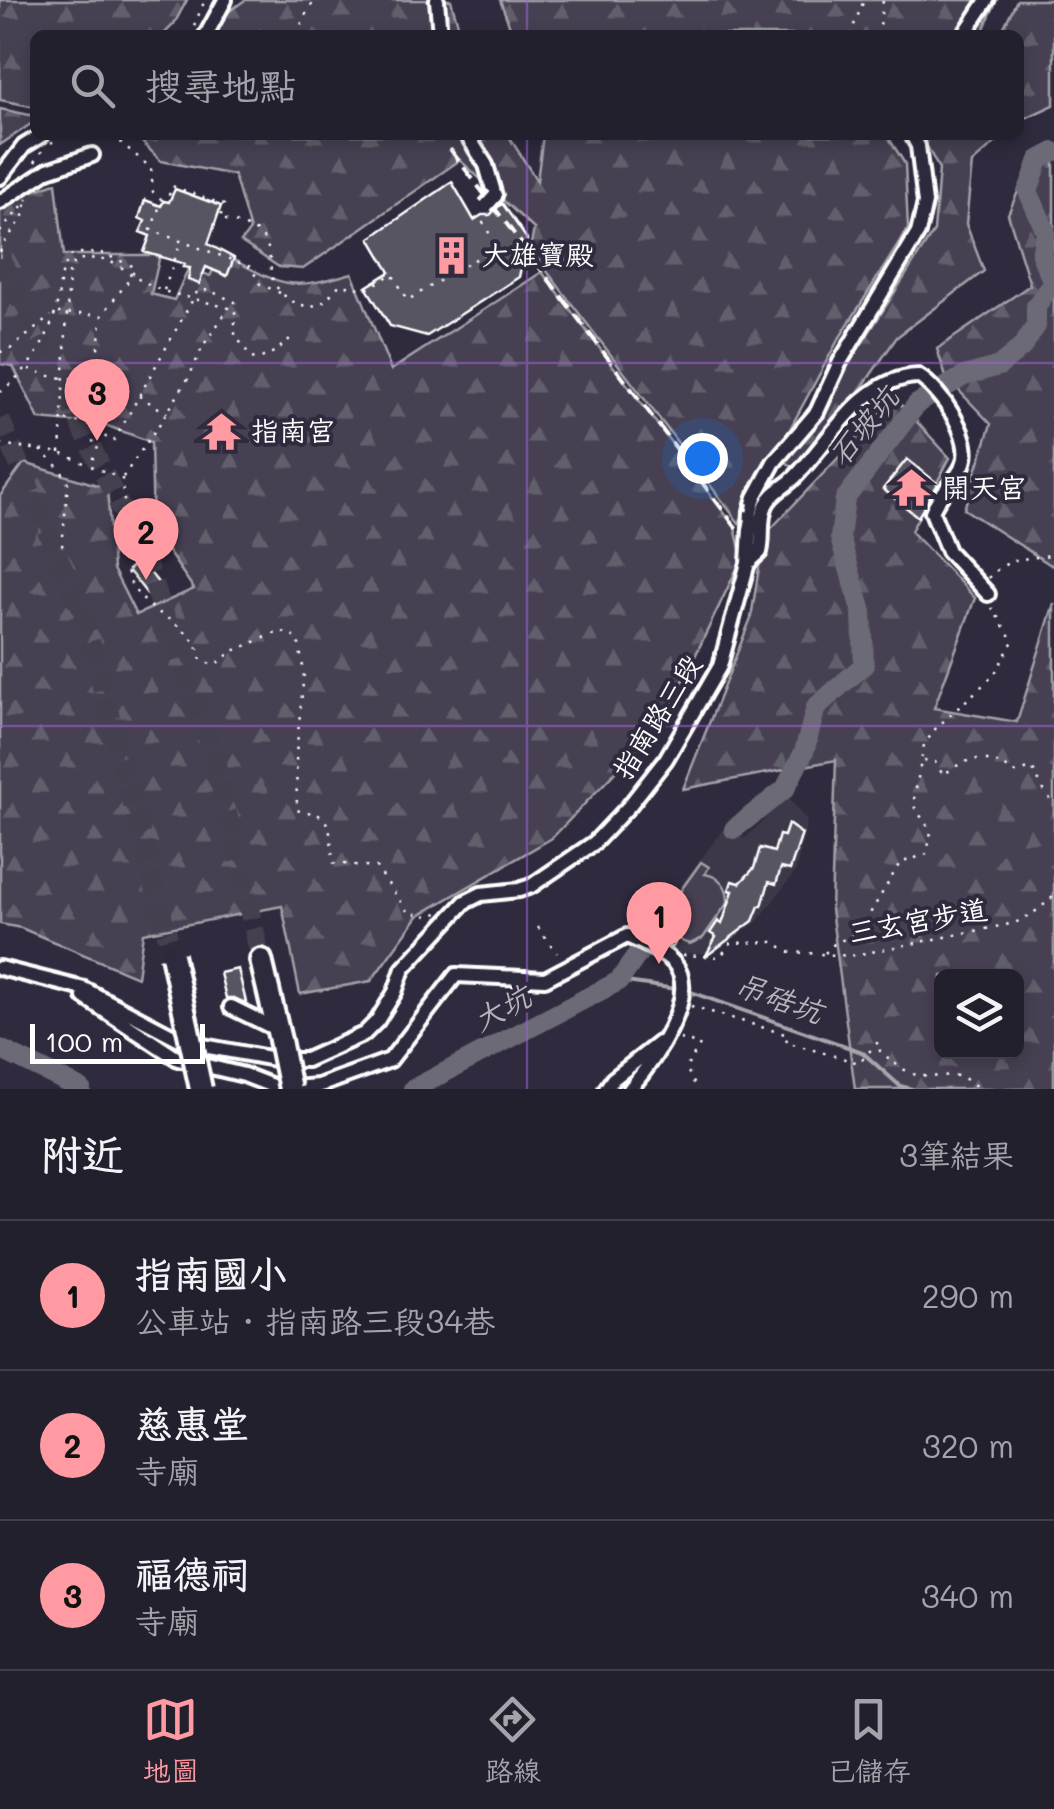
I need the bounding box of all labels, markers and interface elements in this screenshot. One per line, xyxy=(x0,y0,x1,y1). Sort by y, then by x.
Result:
search box xyxy=(30,30,1024,140)
icon: search xyxy=(65,58,120,113)
text: 搜尋地點 xyxy=(145,60,297,110)
building icon: 大雄寶殿 xyxy=(431,234,473,276)
place label: 大雄寶殿 xyxy=(482,236,594,272)
pin: 3 xyxy=(64,358,130,441)
water label: 石坡坑 xyxy=(819,376,908,473)
temple icon: 指南宮 xyxy=(200,410,242,452)
place label: 指南宮 xyxy=(251,412,335,448)
your location xyxy=(677,433,728,484)
temple icon: 開天宮 xyxy=(891,467,933,509)
place label: 開天宮 xyxy=(942,469,1026,505)
pin: 2 xyxy=(114,498,178,580)
street label: 指南路三段 xyxy=(604,648,709,785)
pin: 1 xyxy=(626,882,692,964)
street label: 三玄宮步道 xyxy=(846,890,990,950)
water label: 吊硞坑 xyxy=(731,963,832,1032)
map controls xyxy=(934,969,1024,1059)
button: layers xyxy=(934,969,1024,1059)
water label: 大坑 xyxy=(465,974,540,1039)
scale bar xyxy=(30,1019,205,1064)
text: 100 m xyxy=(45,1023,123,1059)
text: 附近 xyxy=(40,1126,124,1181)
text: 3筆結果 xyxy=(899,1133,1014,1175)
text: 指南國小 xyxy=(135,1248,287,1298)
text: 1 xyxy=(65,1274,80,1316)
text: 290 m xyxy=(922,1274,1014,1316)
text: 公車站 · 指南路三段34巷 xyxy=(135,1299,495,1341)
text: 慈惠堂 xyxy=(135,1398,249,1448)
text: 2 xyxy=(64,1424,81,1466)
text: 320 m xyxy=(922,1424,1014,1466)
text: 寺廟 xyxy=(135,1449,199,1491)
text: 福德祠 xyxy=(135,1548,249,1598)
text: 3 xyxy=(63,1574,82,1616)
text: 340 m xyxy=(921,1574,1014,1616)
text: 寺廟 xyxy=(135,1599,199,1641)
tab: 地圖 xyxy=(143,1692,199,1789)
tab: 路線 xyxy=(485,1692,541,1789)
tab: 已儲存 xyxy=(827,1692,911,1789)

